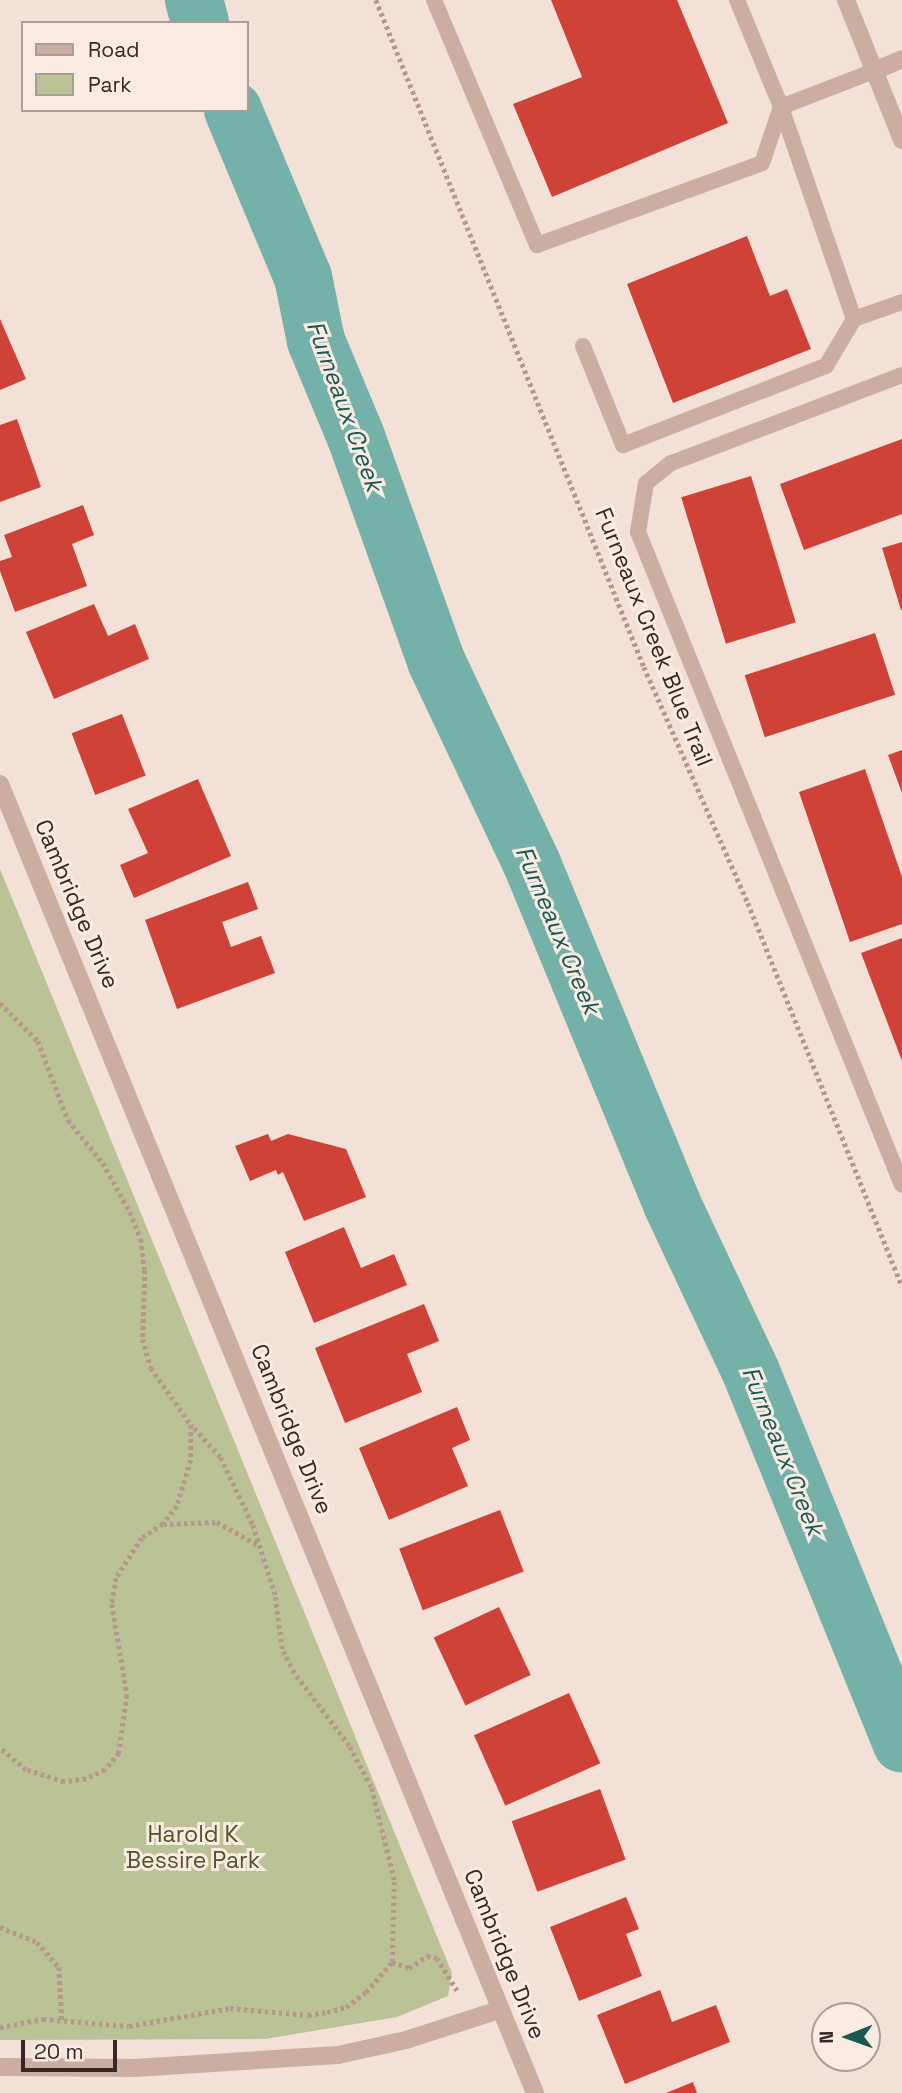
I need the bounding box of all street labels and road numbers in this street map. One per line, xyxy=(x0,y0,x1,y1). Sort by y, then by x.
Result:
street label: Furneaux Creek Blue Trail xyxy=(589,503,719,771)
street label: Cambridge Drive xyxy=(29,815,125,993)
street label: Cambridge Drive xyxy=(245,1340,339,1518)
street label: Cambridge Drive xyxy=(458,1865,552,2043)

